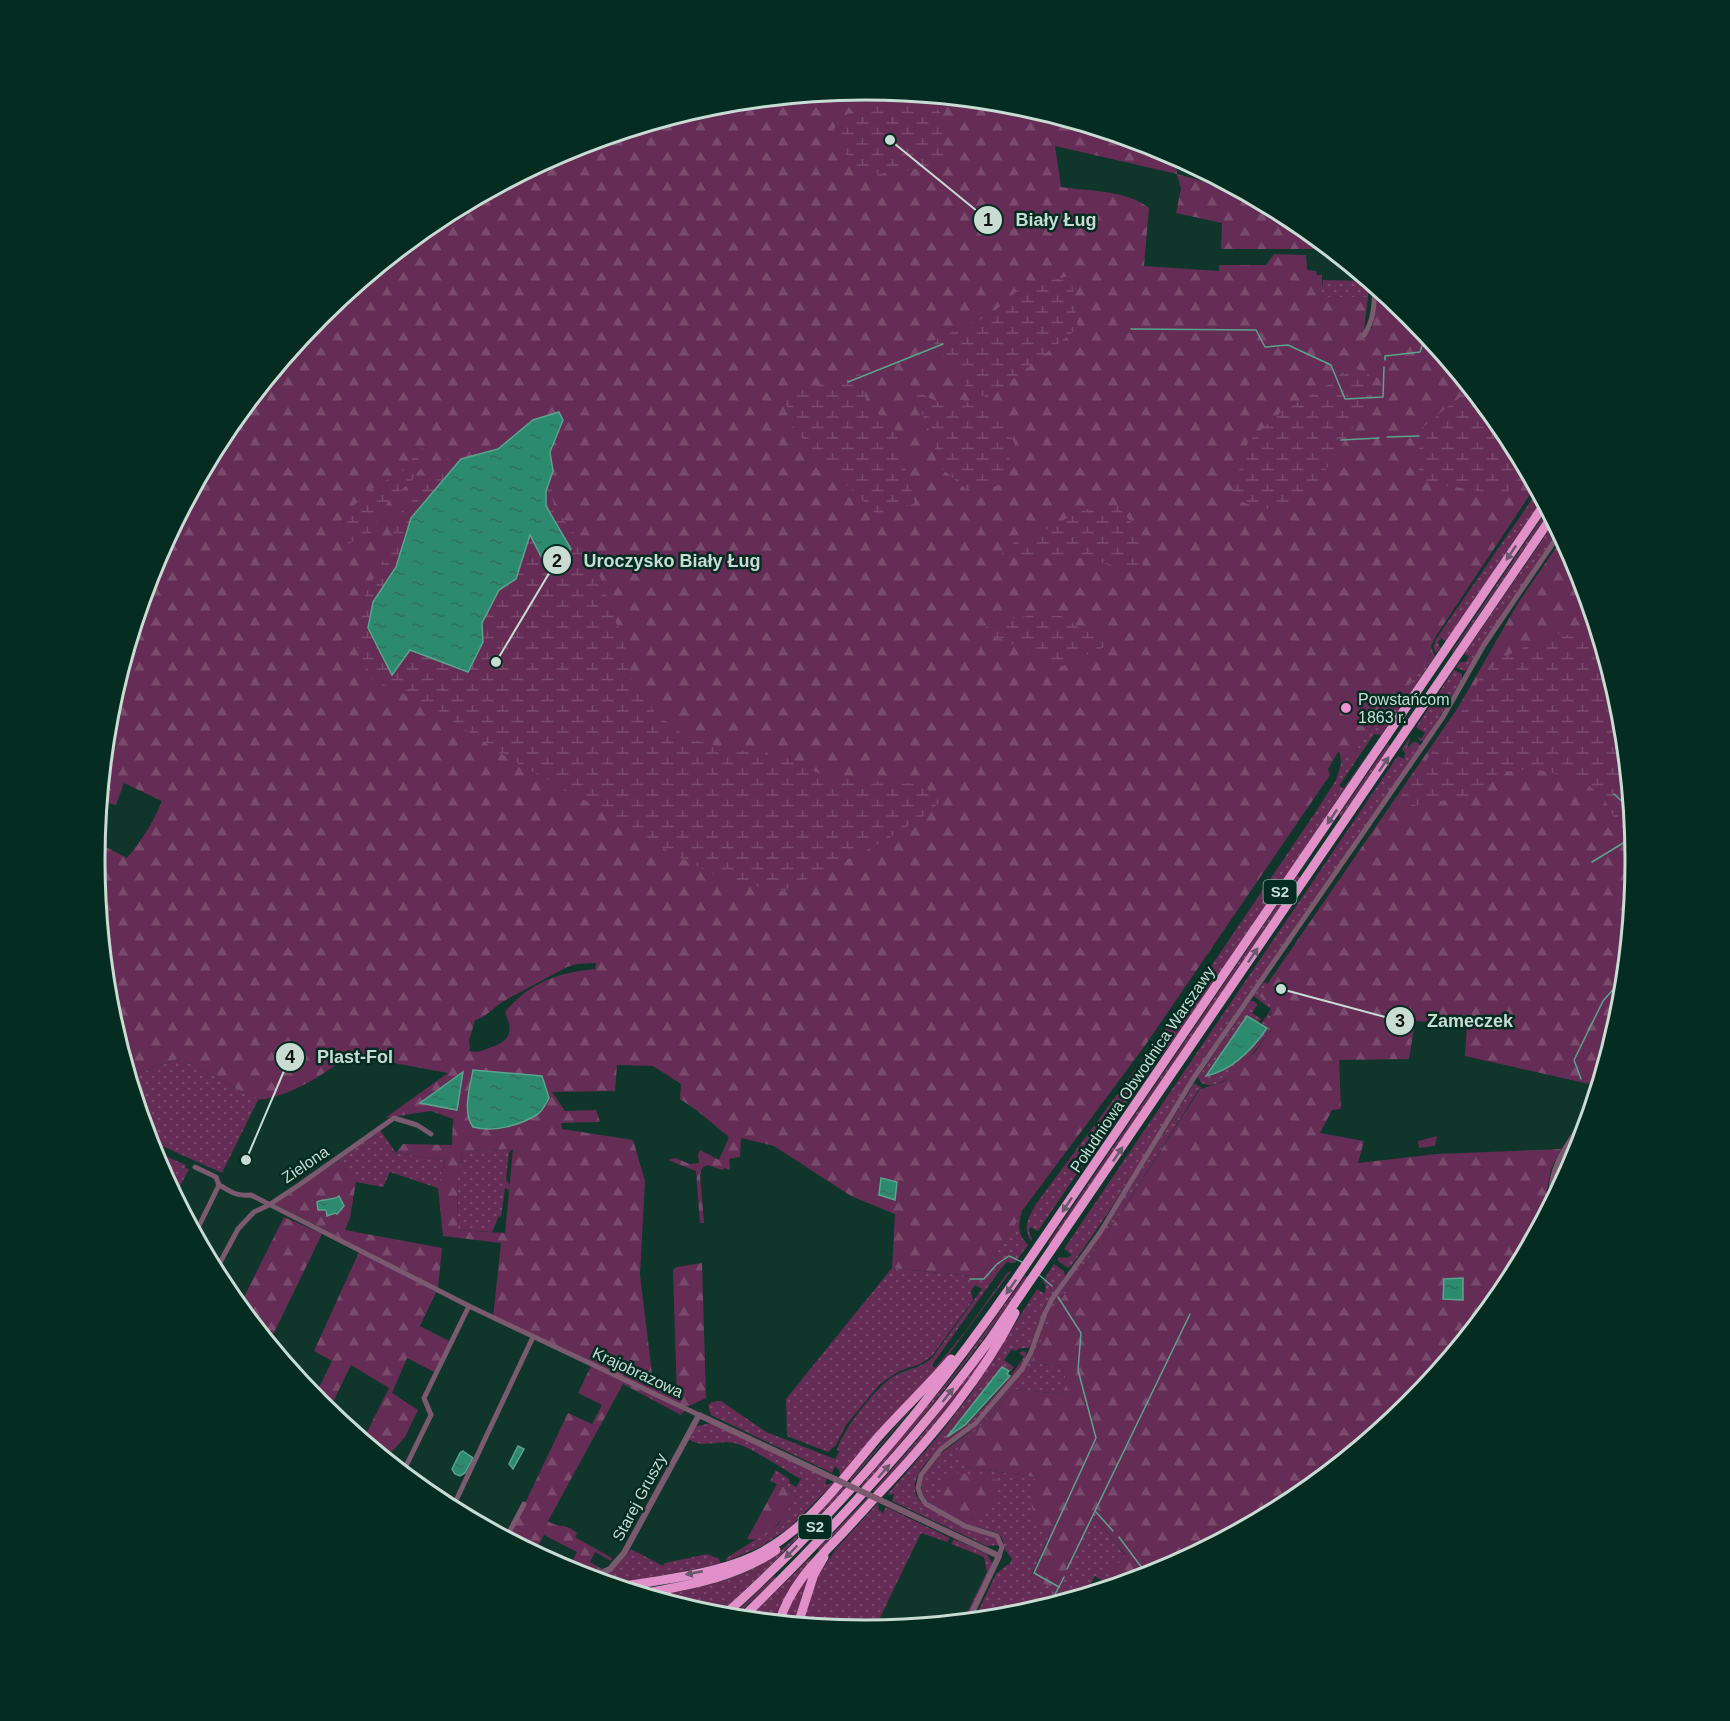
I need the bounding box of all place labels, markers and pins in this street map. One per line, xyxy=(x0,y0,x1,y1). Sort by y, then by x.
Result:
callout: Biały Ług xyxy=(973,202,1108,238)
callout: Uroczysko Biały Ług xyxy=(542,542,773,578)
place label: Powstańcom 1863 r. xyxy=(1358,691,1450,726)
marker: Powstańcom 1863 r. xyxy=(1339,701,1353,715)
callout: Zameczek xyxy=(1385,1003,1525,1039)
callout: Plast-Fol xyxy=(275,1039,405,1075)

